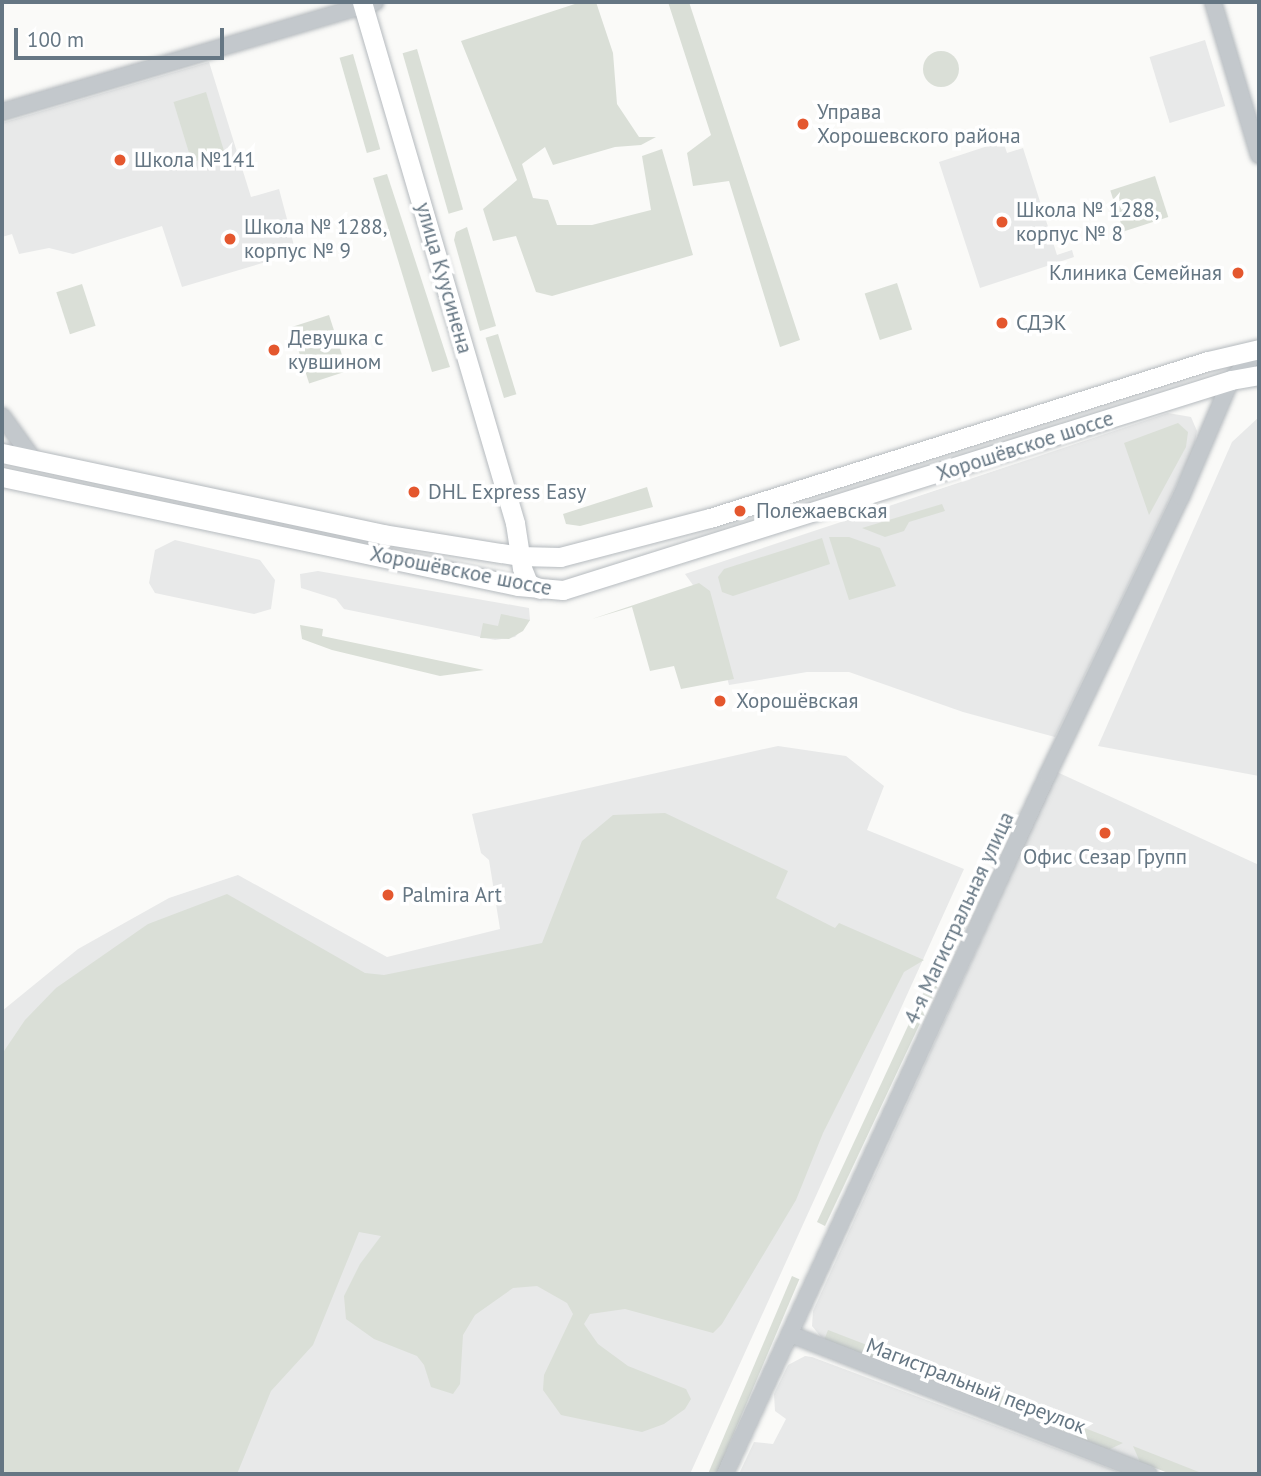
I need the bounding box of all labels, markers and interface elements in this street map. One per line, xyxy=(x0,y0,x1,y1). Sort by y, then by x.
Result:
scale bar xyxy=(18,14,228,58)
text: 100 m xyxy=(27,26,84,53)
place label: Управа Хорошевского района xyxy=(817,99,1021,149)
marker: Управа Хорошевского района xyxy=(795,116,811,132)
place label: Школа №141 xyxy=(134,147,256,173)
marker: Школа №141 xyxy=(112,152,128,168)
place label: Школа № 1288, корпус № 8 xyxy=(1016,197,1160,247)
street label: улица Куусинена xyxy=(410,199,478,357)
place label: Школа № 1288, корпус № 9 xyxy=(244,214,388,264)
marker: Школа № 1288, корпус № 8 xyxy=(994,214,1010,230)
marker: Школа № 1288, корпус № 9 xyxy=(222,231,238,247)
place label: Клиника Семейная xyxy=(1049,260,1222,286)
marker: Клиника Семейная xyxy=(1228,263,1248,283)
place label: СДЭК xyxy=(1016,310,1067,336)
marker: СДЭК xyxy=(994,315,1010,331)
place label: Девушка с кувшином xyxy=(288,325,383,375)
marker: Девушка с кувшином xyxy=(266,342,282,358)
street label: Хорошёвское шоссе xyxy=(933,405,1117,487)
place label: DHL Express Easy xyxy=(428,479,587,505)
marker: DHL Express Easy xyxy=(406,484,422,500)
place label: Полежаевская xyxy=(756,498,887,524)
marker: Полежаевская xyxy=(730,501,750,521)
street label: Хорошёвское шоссе xyxy=(368,541,554,601)
place label: Хорошёвская xyxy=(736,688,858,714)
marker: Хорошёвская xyxy=(710,691,730,711)
street label: 4-я Магистральная улица xyxy=(899,808,1019,1028)
marker: Офис Сезар Групп xyxy=(1097,825,1113,841)
place label: Офис Сезар Групп xyxy=(1023,844,1187,870)
place label: Palmira Art xyxy=(402,882,503,908)
marker: Palmira Art xyxy=(380,887,396,903)
street label: Магистральный переулок xyxy=(863,1332,1089,1440)

